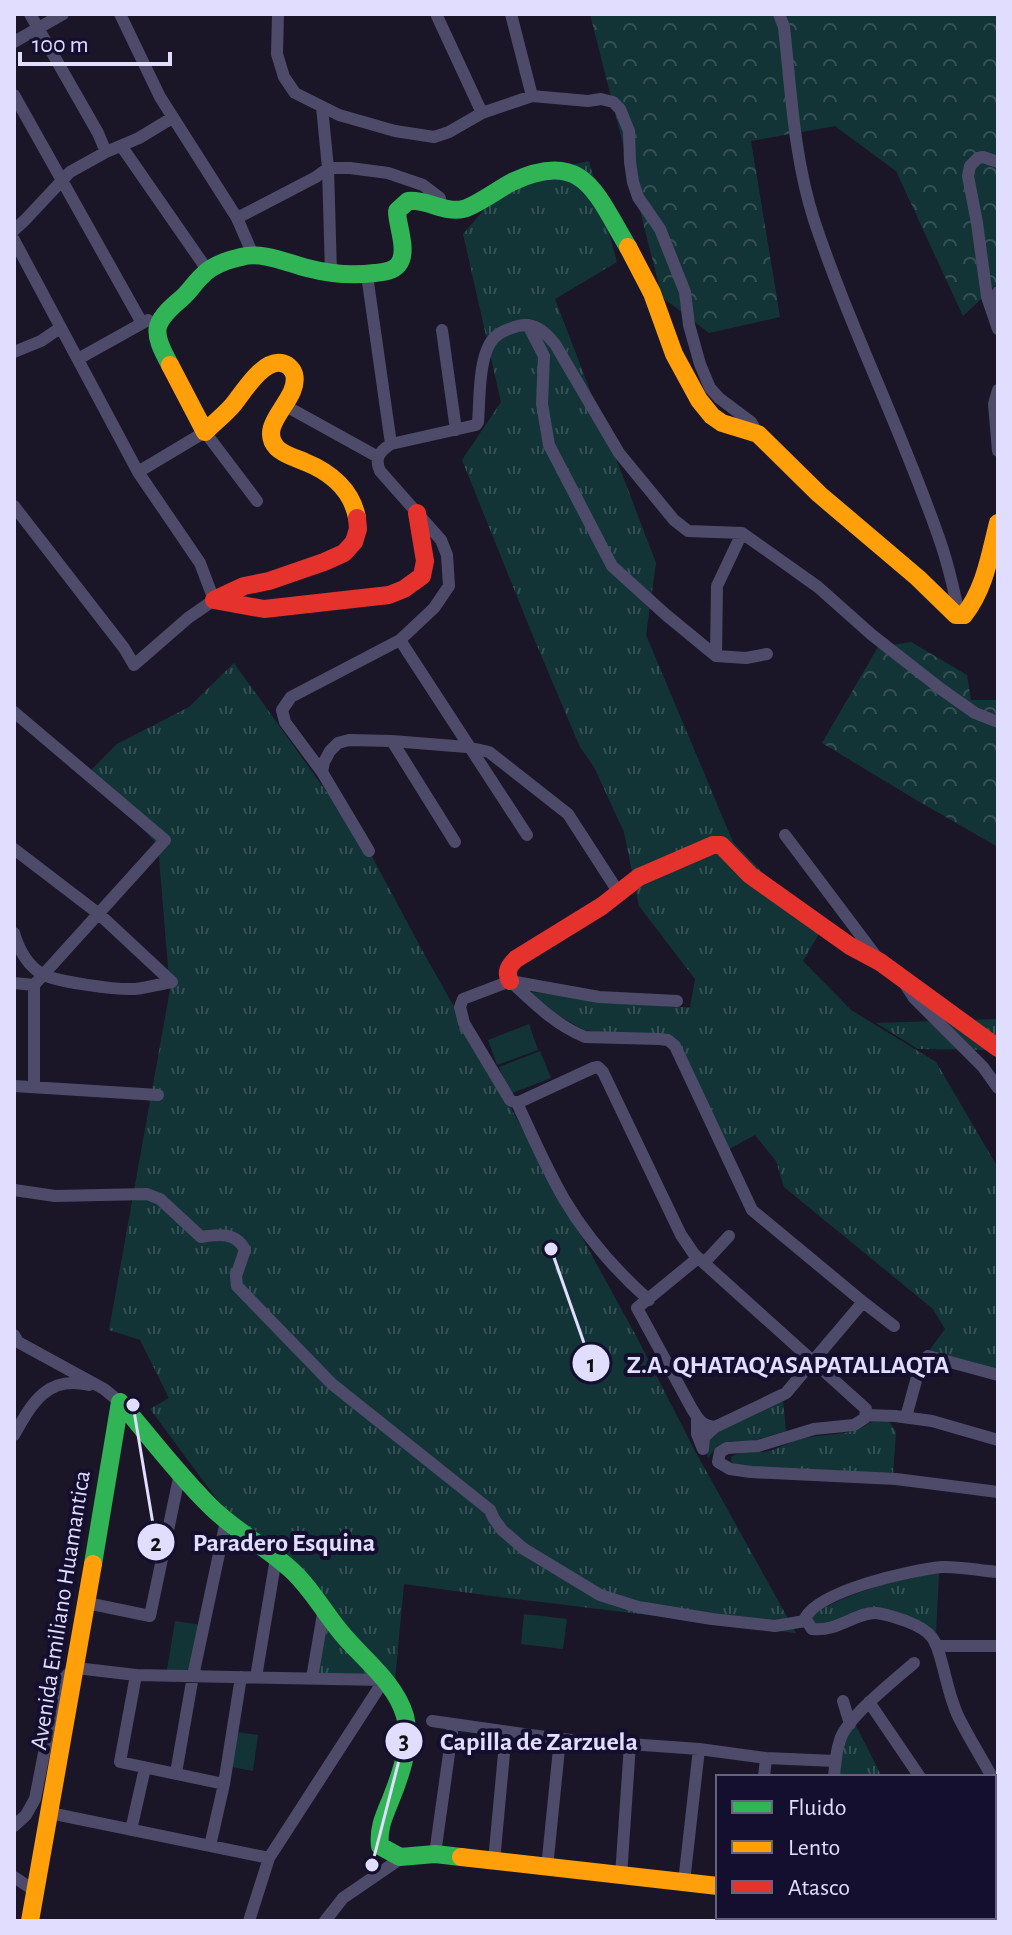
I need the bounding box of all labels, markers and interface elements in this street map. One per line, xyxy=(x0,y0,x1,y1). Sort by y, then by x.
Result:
scale bar xyxy=(20,16,170,66)
text: 100 m xyxy=(32,33,89,57)
callout: Z.A. QHATAQ'ASAPATALLAQTA xyxy=(571,1338,966,1388)
text: Z.A. QHATAQ'ASAPATALLAQTA xyxy=(627,1352,950,1378)
text: 1 xyxy=(587,1353,595,1377)
street label: Avenida Emiliano Huamantica xyxy=(27,1469,95,1751)
callout: Paradero Esquina xyxy=(136,1517,391,1567)
text: Paradero Esquina xyxy=(193,1530,375,1556)
text: 2 xyxy=(150,1532,162,1556)
callout: Capilla de Zarzuela xyxy=(384,1716,654,1766)
text: Capilla de Zarzuela xyxy=(440,1729,638,1755)
text: 3 xyxy=(399,1730,409,1754)
legend xyxy=(716,1775,996,1919)
text: Fluido xyxy=(788,1796,847,1820)
text: Lento xyxy=(788,1836,840,1860)
text: Atasco xyxy=(788,1876,850,1900)

